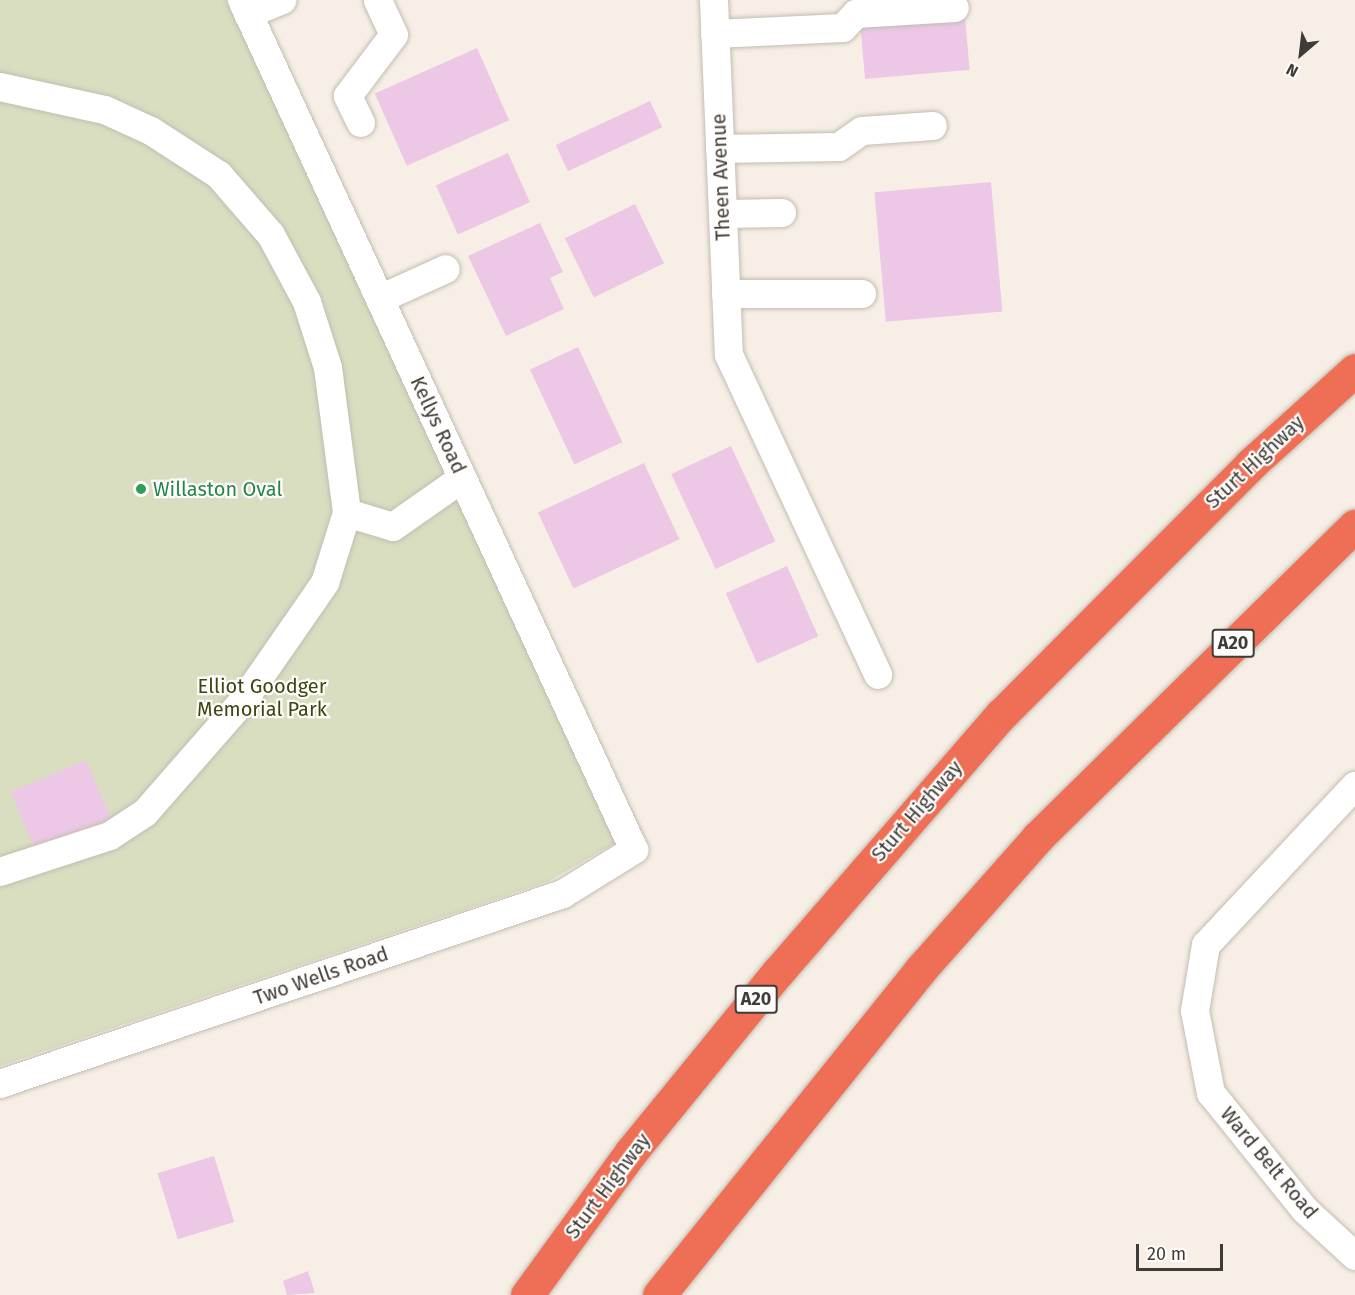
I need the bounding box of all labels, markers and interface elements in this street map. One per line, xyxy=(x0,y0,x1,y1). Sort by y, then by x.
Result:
north arrow xyxy=(1271,24,1331,84)
text: N xyxy=(1283,59,1301,81)
street label: Theen Avenue xyxy=(707,113,735,241)
street label: Kellys Road xyxy=(405,373,471,477)
street label: Sturt Highway xyxy=(1201,410,1309,514)
place label: Willaston Oval xyxy=(153,477,282,501)
marker: Willaston Oval xyxy=(134,482,148,496)
road number: A20 xyxy=(1210,628,1256,658)
park label: Elliot Goodger Memorial Park xyxy=(197,675,327,722)
street label: Sturt Highway xyxy=(867,756,967,866)
street label: Two Wells Road xyxy=(251,942,391,1010)
road number: A20 xyxy=(734,984,778,1014)
street label: Ward Belt Road xyxy=(1215,1102,1323,1224)
street label: Sturt Highway xyxy=(561,1129,655,1243)
scale bar xyxy=(1139,1232,1226,1270)
text: 20 m xyxy=(1147,1243,1186,1265)

